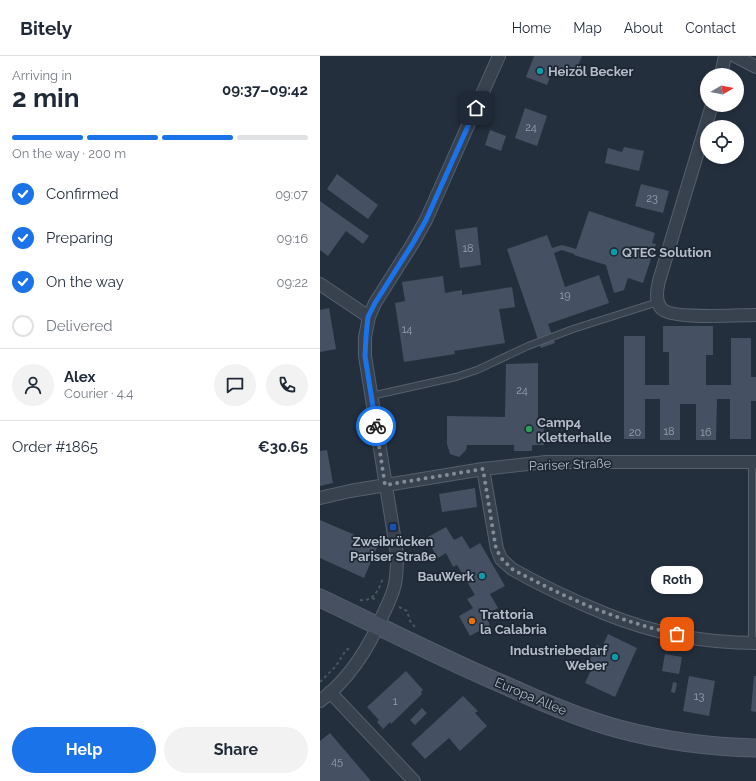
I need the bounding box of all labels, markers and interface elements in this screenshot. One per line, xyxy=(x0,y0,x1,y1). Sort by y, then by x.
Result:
text: Bitely xyxy=(20,17,72,39)
text: Home xyxy=(512,20,551,36)
text: Map xyxy=(573,20,602,36)
text: About xyxy=(624,20,663,36)
text: Contact xyxy=(685,20,736,36)
place label: Heizöl Becker xyxy=(548,64,633,79)
marker: Heizöl Becker xyxy=(535,66,545,76)
text: Arriving in xyxy=(12,68,72,83)
north arrow xyxy=(700,68,744,112)
map controls xyxy=(700,68,744,164)
text: 09:37–09:42 xyxy=(222,81,308,99)
text: 2 min xyxy=(12,83,79,113)
pin xyxy=(459,91,493,125)
icon: home xyxy=(465,97,487,119)
button: locate xyxy=(700,120,744,164)
house number: 24 xyxy=(525,121,537,134)
text: On the way · 200 m xyxy=(12,146,126,161)
icon: check xyxy=(12,183,34,205)
text: Confirmed xyxy=(46,185,119,203)
text: 09:07 xyxy=(275,187,308,202)
house number: 23 xyxy=(646,192,658,205)
icon: check xyxy=(12,227,34,249)
text: Preparing xyxy=(46,229,113,247)
text: 09:16 xyxy=(277,231,308,246)
house number: 18 xyxy=(462,242,474,255)
place label: QTEC Solution xyxy=(622,245,711,260)
marker: QTEC Solution xyxy=(609,247,619,257)
icon: check xyxy=(12,271,34,293)
text: On the way xyxy=(46,273,124,291)
text: 09:22 xyxy=(276,275,308,290)
house number: 19 xyxy=(559,289,571,302)
text: Delivered xyxy=(46,317,113,335)
house number: 14 xyxy=(402,323,412,336)
button: person xyxy=(12,364,54,406)
button: chat xyxy=(214,364,256,406)
button: phone xyxy=(266,364,308,406)
text: Alex xyxy=(64,368,95,386)
house number: 24 xyxy=(516,384,528,397)
text: Courier · 4.4 xyxy=(64,386,133,401)
courier xyxy=(356,406,396,446)
icon: bike xyxy=(365,415,387,437)
place label: Camp4 Kletterhalle xyxy=(537,415,612,445)
marker: Camp4 Kletterhalle xyxy=(524,424,534,434)
house number: 18 xyxy=(663,425,675,438)
house number: 20 xyxy=(629,426,641,439)
house number: 16 xyxy=(700,426,712,439)
text: Order #1865 xyxy=(12,438,98,456)
text: €30.65 xyxy=(258,438,308,456)
street label: Pariser Straße xyxy=(529,456,612,473)
marker: Zweibrücken Pariser Straße xyxy=(388,522,398,532)
place label: Zweibrücken Pariser Straße xyxy=(350,534,436,564)
callout: Roth xyxy=(651,566,703,594)
place label: BauWerk xyxy=(417,569,475,584)
marker: BauWerk xyxy=(477,571,487,581)
text: Roth xyxy=(662,572,692,587)
place label: Trattoria la Calabria xyxy=(480,607,547,637)
marker: Trattoria la Calabria xyxy=(467,616,477,626)
pin xyxy=(660,617,694,651)
icon: bag xyxy=(666,623,688,645)
place label: Industriebedarf Weber xyxy=(510,643,608,673)
marker: Industriebedarf Weber xyxy=(610,652,620,662)
street label: Europa Allee xyxy=(493,675,569,718)
house number: 13 xyxy=(694,690,704,703)
house number: 1 xyxy=(393,695,398,708)
button: Help xyxy=(12,727,156,773)
button: Share xyxy=(164,727,308,773)
house number: 45 xyxy=(331,755,343,768)

